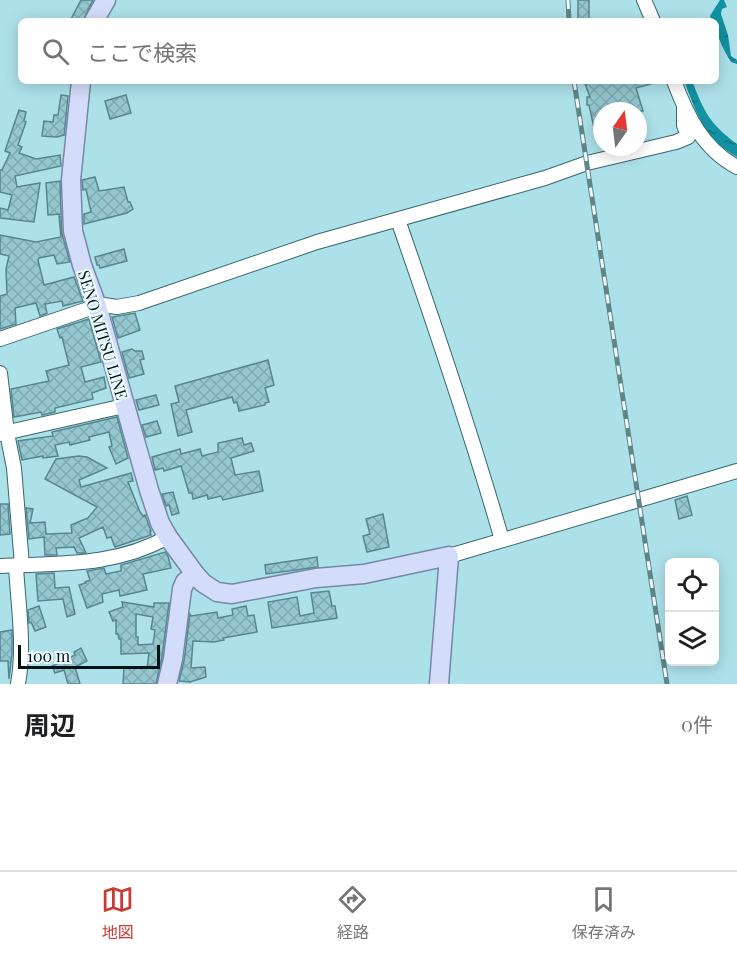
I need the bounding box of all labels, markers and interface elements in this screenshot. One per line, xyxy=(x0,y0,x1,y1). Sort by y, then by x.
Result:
search box xyxy=(18,18,719,84)
icon: search xyxy=(39,35,72,68)
text: ここで検索 xyxy=(87,37,197,67)
north arrow xyxy=(593,102,647,156)
street label: SENO MITSU LINE xyxy=(74,268,133,402)
map controls xyxy=(665,558,719,666)
button: locate xyxy=(665,558,719,612)
button: layers xyxy=(665,612,719,666)
scale bar xyxy=(18,642,160,670)
text: 100 m xyxy=(27,645,70,666)
text: 周辺 xyxy=(24,707,76,742)
text: 0件 xyxy=(681,710,713,737)
tab: 地図 xyxy=(101,883,134,943)
tab: 経路 xyxy=(336,883,369,943)
tab: 保存済み xyxy=(572,883,636,943)

